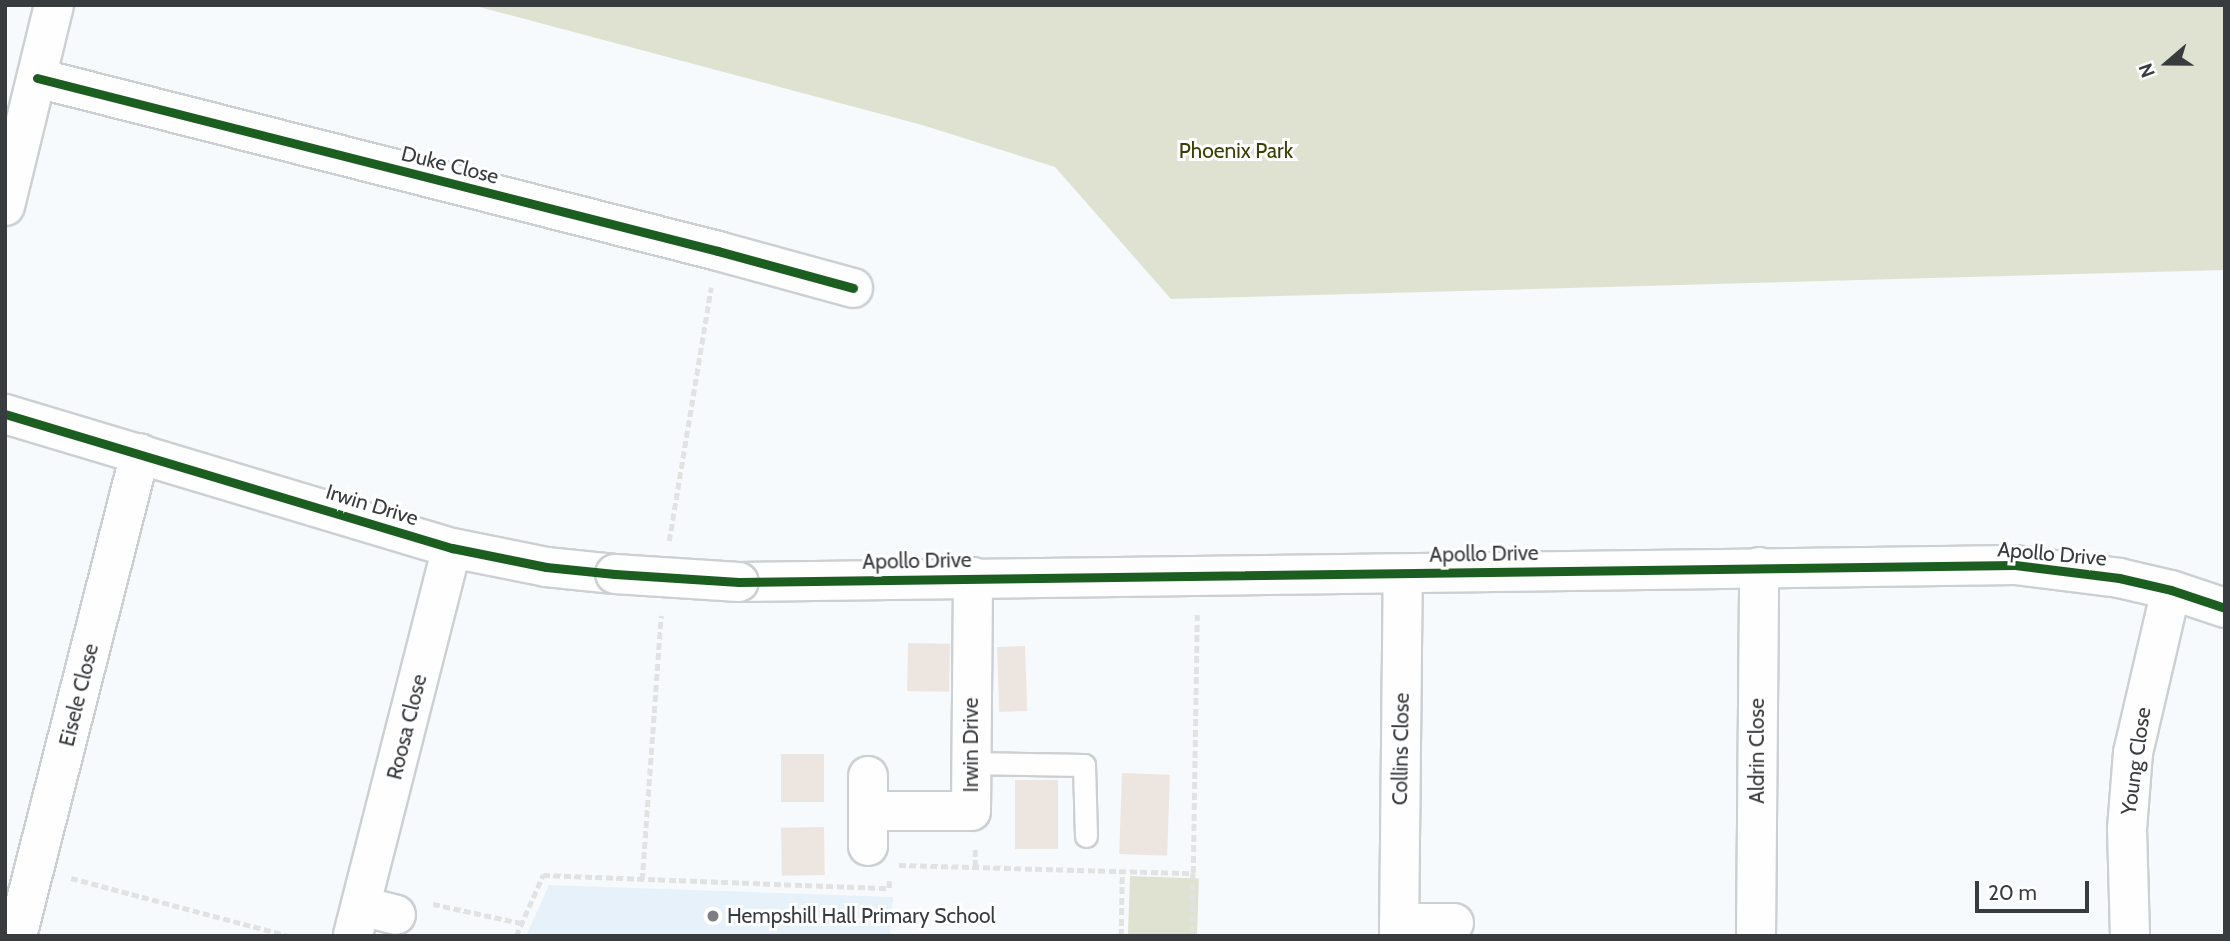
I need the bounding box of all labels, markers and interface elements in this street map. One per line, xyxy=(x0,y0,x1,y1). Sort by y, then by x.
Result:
north arrow xyxy=(2132,28,2202,98)
text: N xyxy=(2134,60,2160,81)
park label: Phoenix Park xyxy=(1179,138,1293,164)
street label: Duke Close xyxy=(399,141,501,189)
street label: Irwin Drive xyxy=(323,479,421,531)
street label: Apollo Drive xyxy=(1996,537,2108,571)
street label: Apollo Drive xyxy=(1429,540,1539,568)
street label: Apollo Drive xyxy=(862,547,972,575)
street label: Eisele Close xyxy=(54,641,104,749)
street label: Roosa Close xyxy=(382,672,432,782)
street label: Collins Close xyxy=(1387,693,1415,805)
street label: Irwin Drive xyxy=(958,697,984,793)
street label: Aldrin Close xyxy=(1744,698,1770,804)
street label: Young Close xyxy=(2116,706,2156,816)
scale bar xyxy=(1978,867,2092,911)
text: 20 m xyxy=(1988,880,2037,905)
place label: Hempshill Hall Primary School xyxy=(727,903,996,929)
marker: Hempshill Hall Primary School xyxy=(705,908,721,924)

